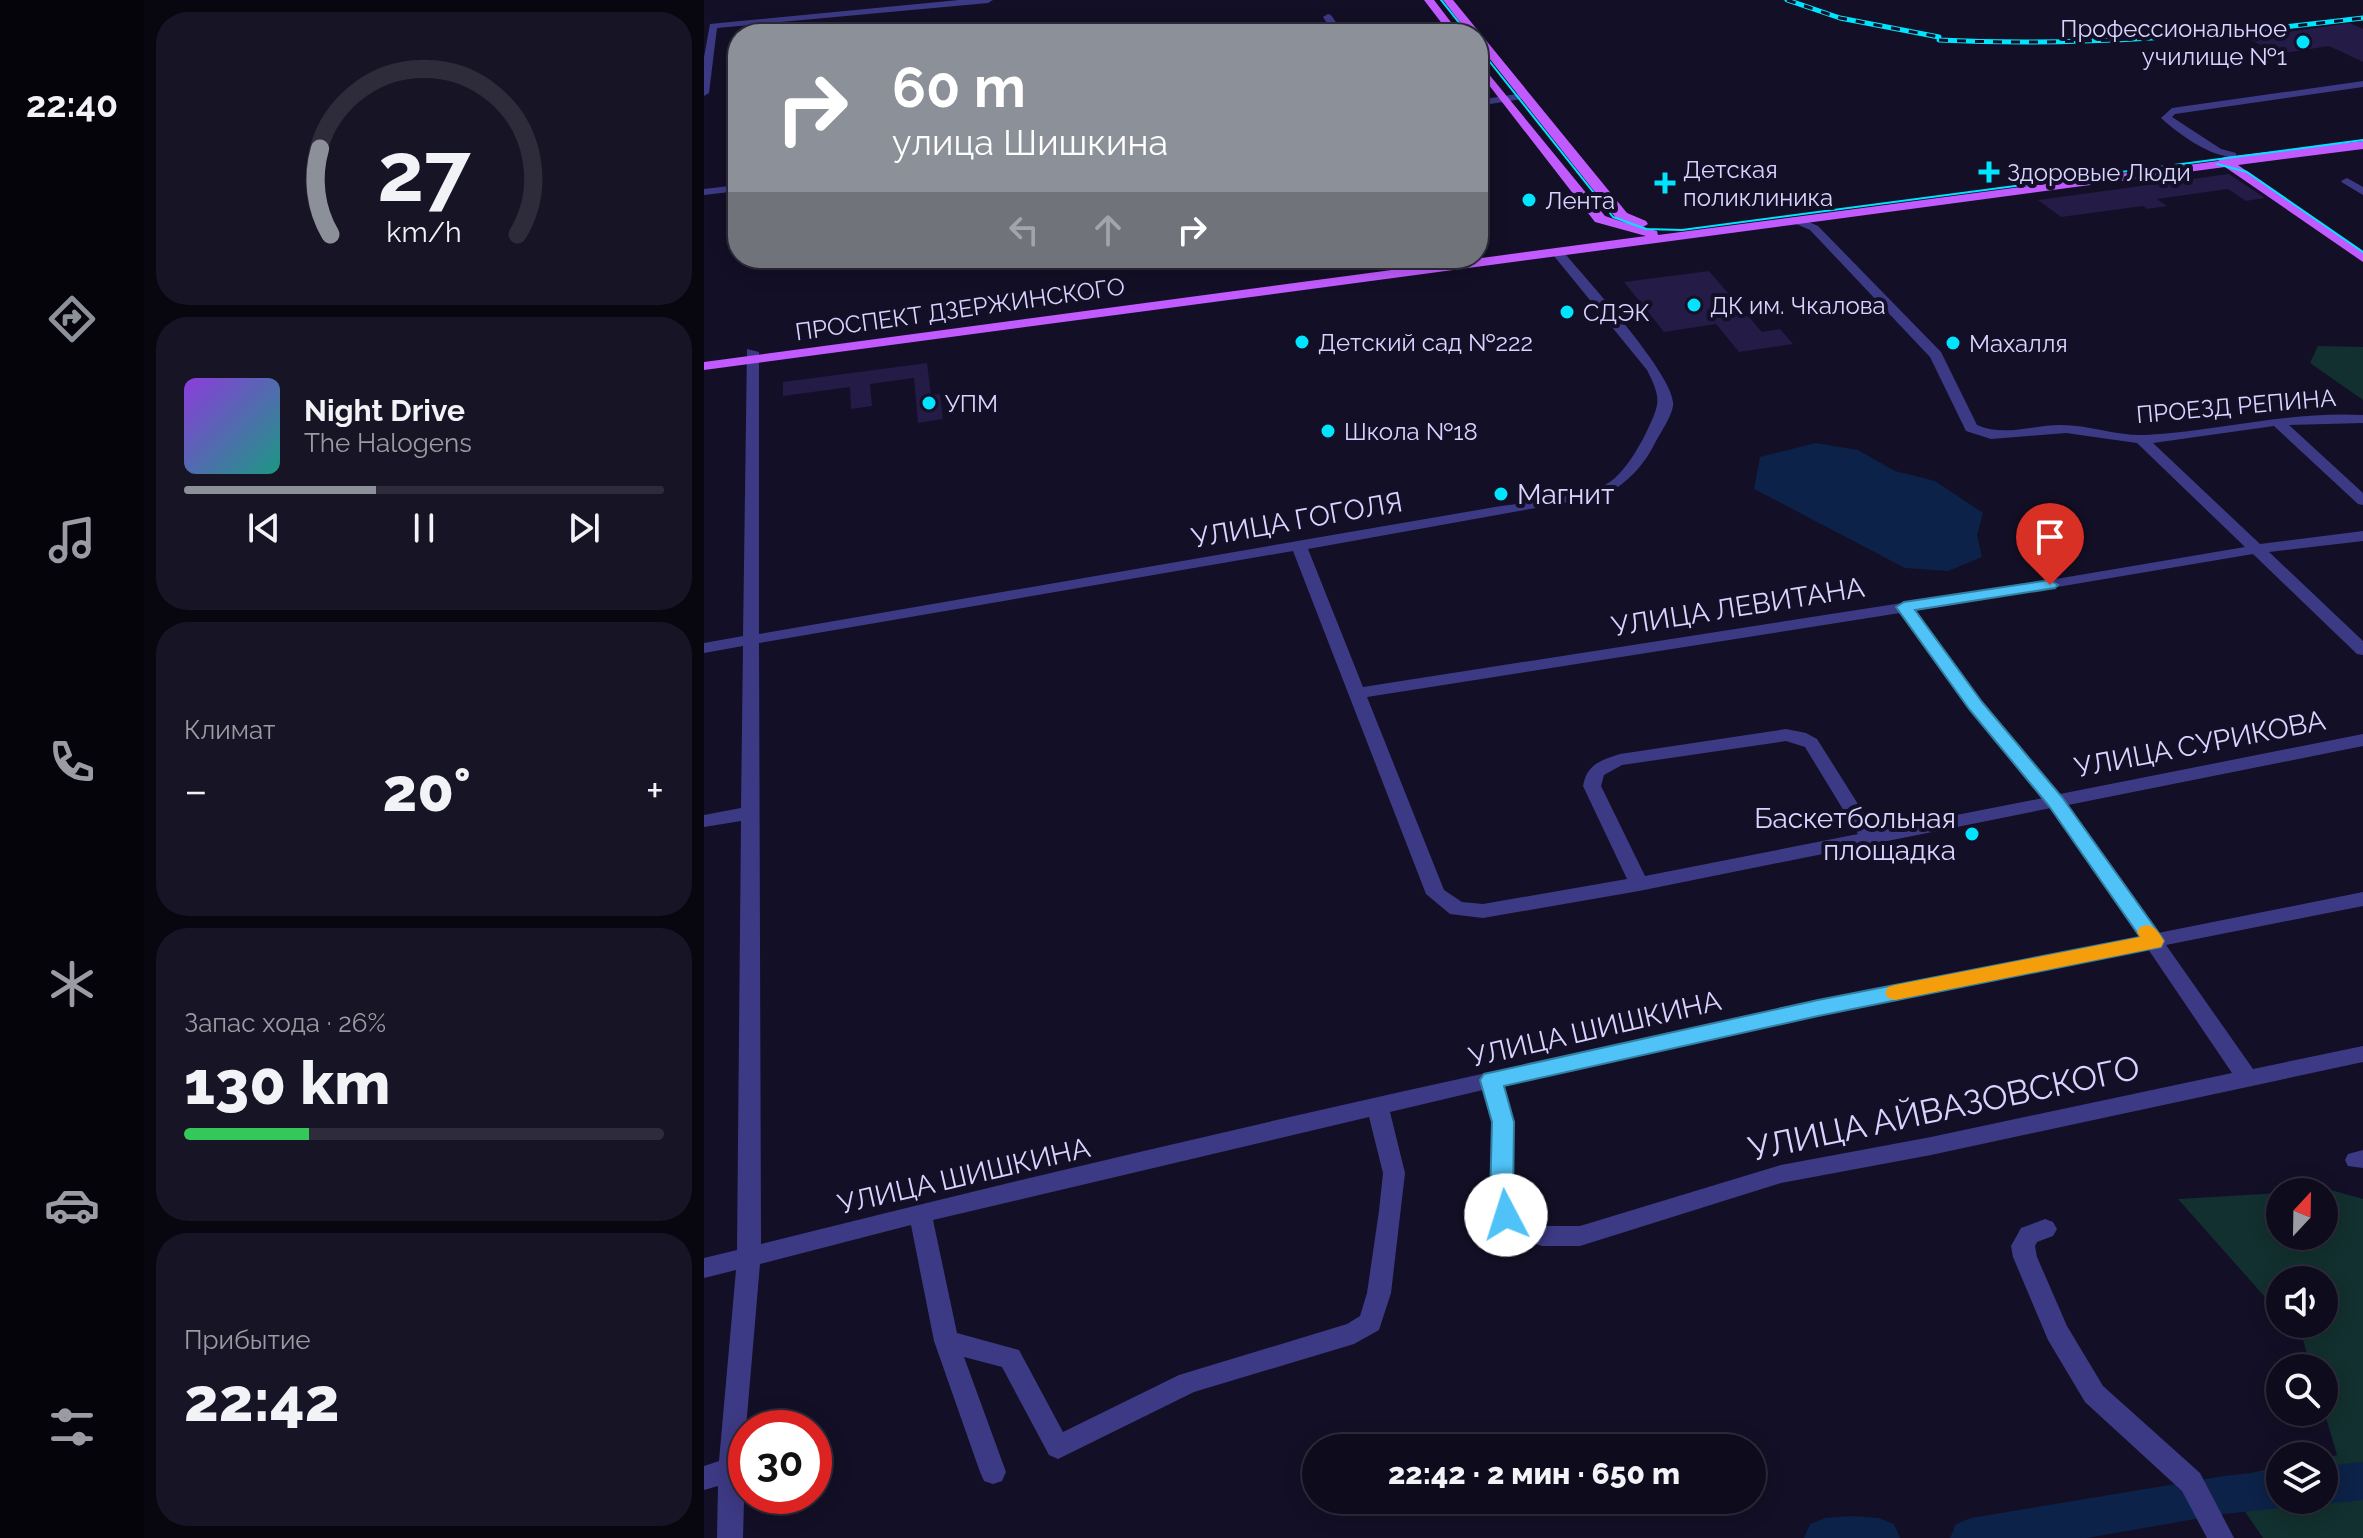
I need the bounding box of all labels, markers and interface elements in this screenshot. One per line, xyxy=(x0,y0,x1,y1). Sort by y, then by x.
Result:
place label: Профессиональное училище №1 xyxy=(2060,14,2287,71)
marker: Профессиональное училище №1 xyxy=(2294,33,2312,51)
text: 60 m xyxy=(892,54,1026,120)
icon: right xyxy=(760,56,864,160)
text: 22:40 xyxy=(26,83,118,125)
text: улица Шишкина xyxy=(892,121,1168,163)
text: 27 xyxy=(377,122,471,219)
place label: Детская поликлиника xyxy=(1683,155,1833,212)
place label: Здоровые Люди xyxy=(2007,158,2191,187)
marker: Здоровые Люди xyxy=(1978,161,2000,183)
marker: Детская поликлиника xyxy=(1654,172,1676,194)
place label: Лента xyxy=(1545,186,1615,215)
marker: Лента xyxy=(1520,191,1538,209)
icon: left xyxy=(1002,208,1046,252)
icon: ahead xyxy=(1086,208,1130,252)
icon: right xyxy=(1170,208,1214,252)
text: km/h xyxy=(386,215,462,249)
street label: ПРОСПЕКТ ДЗЕРЖИНСКОГО xyxy=(793,271,1127,347)
icon: directions xyxy=(44,291,100,347)
place label: ДК им. Чкалова xyxy=(1710,291,1886,320)
marker: ДК им. Чкалова xyxy=(1685,296,1703,314)
place label: СДЭК xyxy=(1583,298,1650,327)
marker: СДЭК xyxy=(1558,303,1576,321)
place label: Детский сад №222 xyxy=(1318,328,1533,357)
place label: Махалля xyxy=(1969,329,2068,358)
marker: Детский сад №222 xyxy=(1293,333,1311,351)
marker: Махалля xyxy=(1944,334,1962,352)
street label: ПРОЕЗД РЕПИНА xyxy=(2135,383,2337,429)
place label: УПМ xyxy=(945,389,998,418)
text: Night Drive xyxy=(304,393,465,428)
marker: УПМ xyxy=(920,394,938,412)
place label: Школа №18 xyxy=(1344,417,1478,446)
marker: Школа №18 xyxy=(1319,422,1337,440)
text: The Halogens xyxy=(304,428,472,458)
place label: Магнит xyxy=(1517,478,1614,511)
street label: УЛИЦА ГОГОЛЯ xyxy=(1189,485,1405,555)
marker: Магнит xyxy=(1492,485,1510,503)
pin xyxy=(2016,503,2084,585)
icon: previous xyxy=(242,506,286,550)
icon: pause xyxy=(402,506,446,550)
icon: next xyxy=(562,506,606,550)
icon: music xyxy=(44,512,100,568)
icon: arrive xyxy=(2028,515,2072,559)
street label: УЛИЦА ЛЕВИТАНА xyxy=(1609,571,1867,643)
street label: УЛИЦА СУРИКОВА xyxy=(2072,704,2328,784)
text: Климат xyxy=(184,715,275,745)
icon: phone xyxy=(44,734,100,790)
text: 20° xyxy=(383,755,471,825)
text: − xyxy=(184,765,208,816)
text: + xyxy=(646,765,664,816)
place label: Баскетбольная площадка xyxy=(1754,802,1956,867)
marker: Баскетбольная площадка xyxy=(1963,825,1981,843)
icon: climate xyxy=(44,956,100,1012)
street label: УЛИЦА ШИШКИНА xyxy=(1466,984,1724,1074)
text: Запас хода · 26% xyxy=(184,1008,386,1038)
street label: УЛИЦА АЙВАЗОВСКОГО xyxy=(1745,1047,2143,1169)
text: 130 km xyxy=(184,1048,390,1118)
street label: УЛИЦА ШИШКИНА xyxy=(835,1131,1093,1221)
position arrow xyxy=(1464,1173,1548,1257)
icon: car xyxy=(44,1177,100,1233)
north arrow xyxy=(2266,1178,2338,1250)
map controls xyxy=(2266,1178,2338,1514)
button: sound xyxy=(2266,1266,2338,1338)
text: Прибытие xyxy=(184,1325,311,1355)
button: search xyxy=(2266,1354,2338,1426)
text: 22:42 xyxy=(184,1365,340,1435)
icon: filters xyxy=(44,1399,100,1455)
speed limit sign: 30 xyxy=(728,1410,832,1514)
button: layers xyxy=(2266,1442,2338,1514)
text: 22:42 · 2 мин · 650 m xyxy=(1388,1456,1680,1491)

